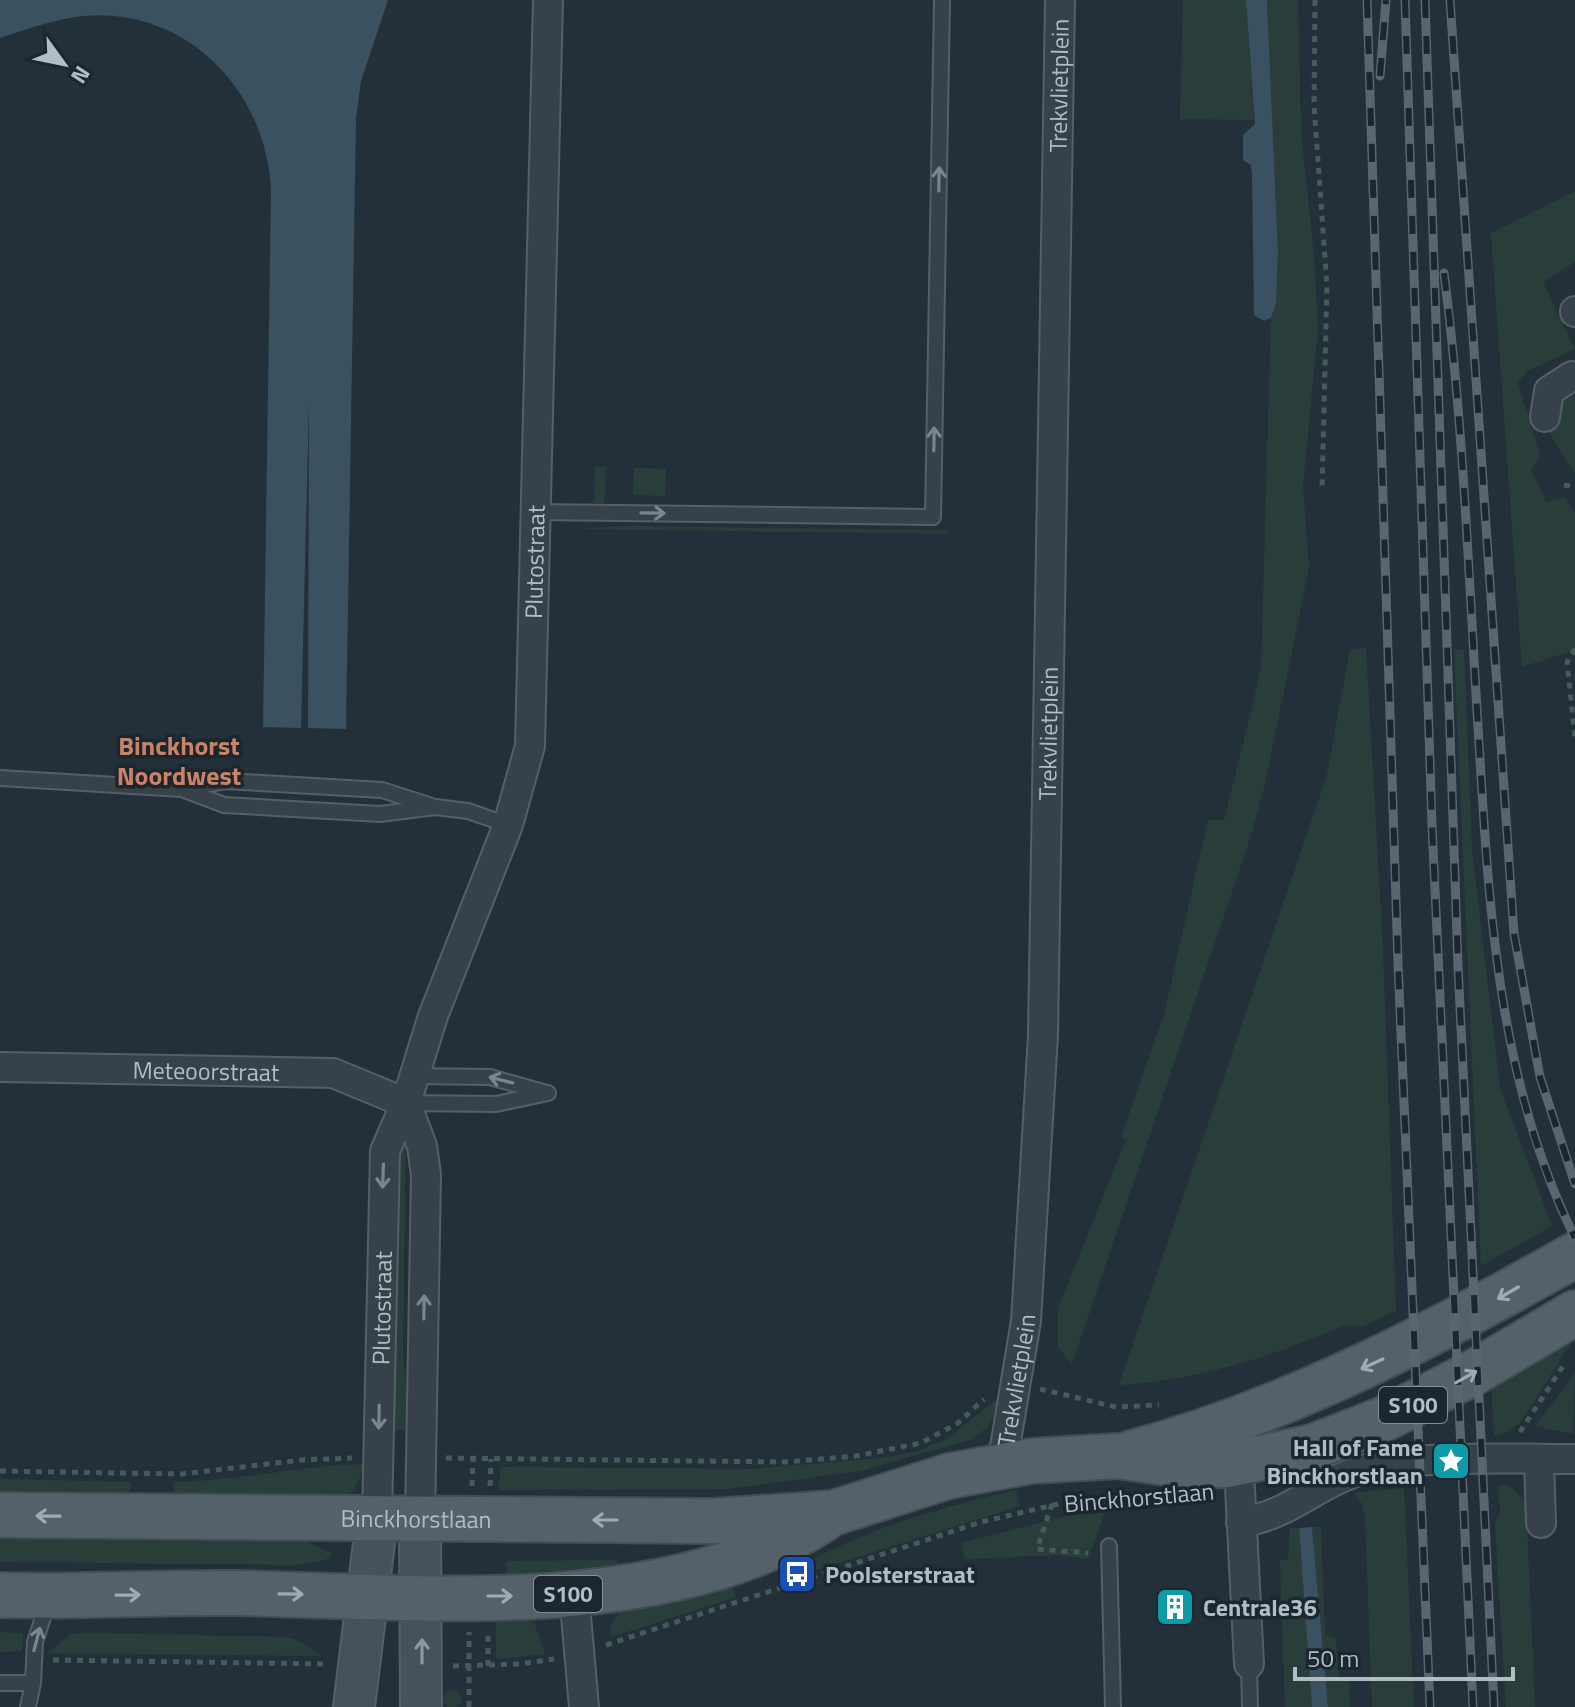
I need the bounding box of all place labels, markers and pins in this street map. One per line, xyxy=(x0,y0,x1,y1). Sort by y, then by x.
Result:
place label: Hall of Fame Binckhorstlaan xyxy=(1267,1429,1423,1493)
place icon: Hall of Fame Binckhorstlaan xyxy=(1430,1440,1472,1482)
bus stop icon: Poolsterstraat xyxy=(776,1553,818,1595)
place label: Poolsterstraat xyxy=(825,1556,975,1592)
building icon: Centrale36 xyxy=(1154,1586,1196,1628)
place label: Centrale36 xyxy=(1203,1589,1317,1625)

